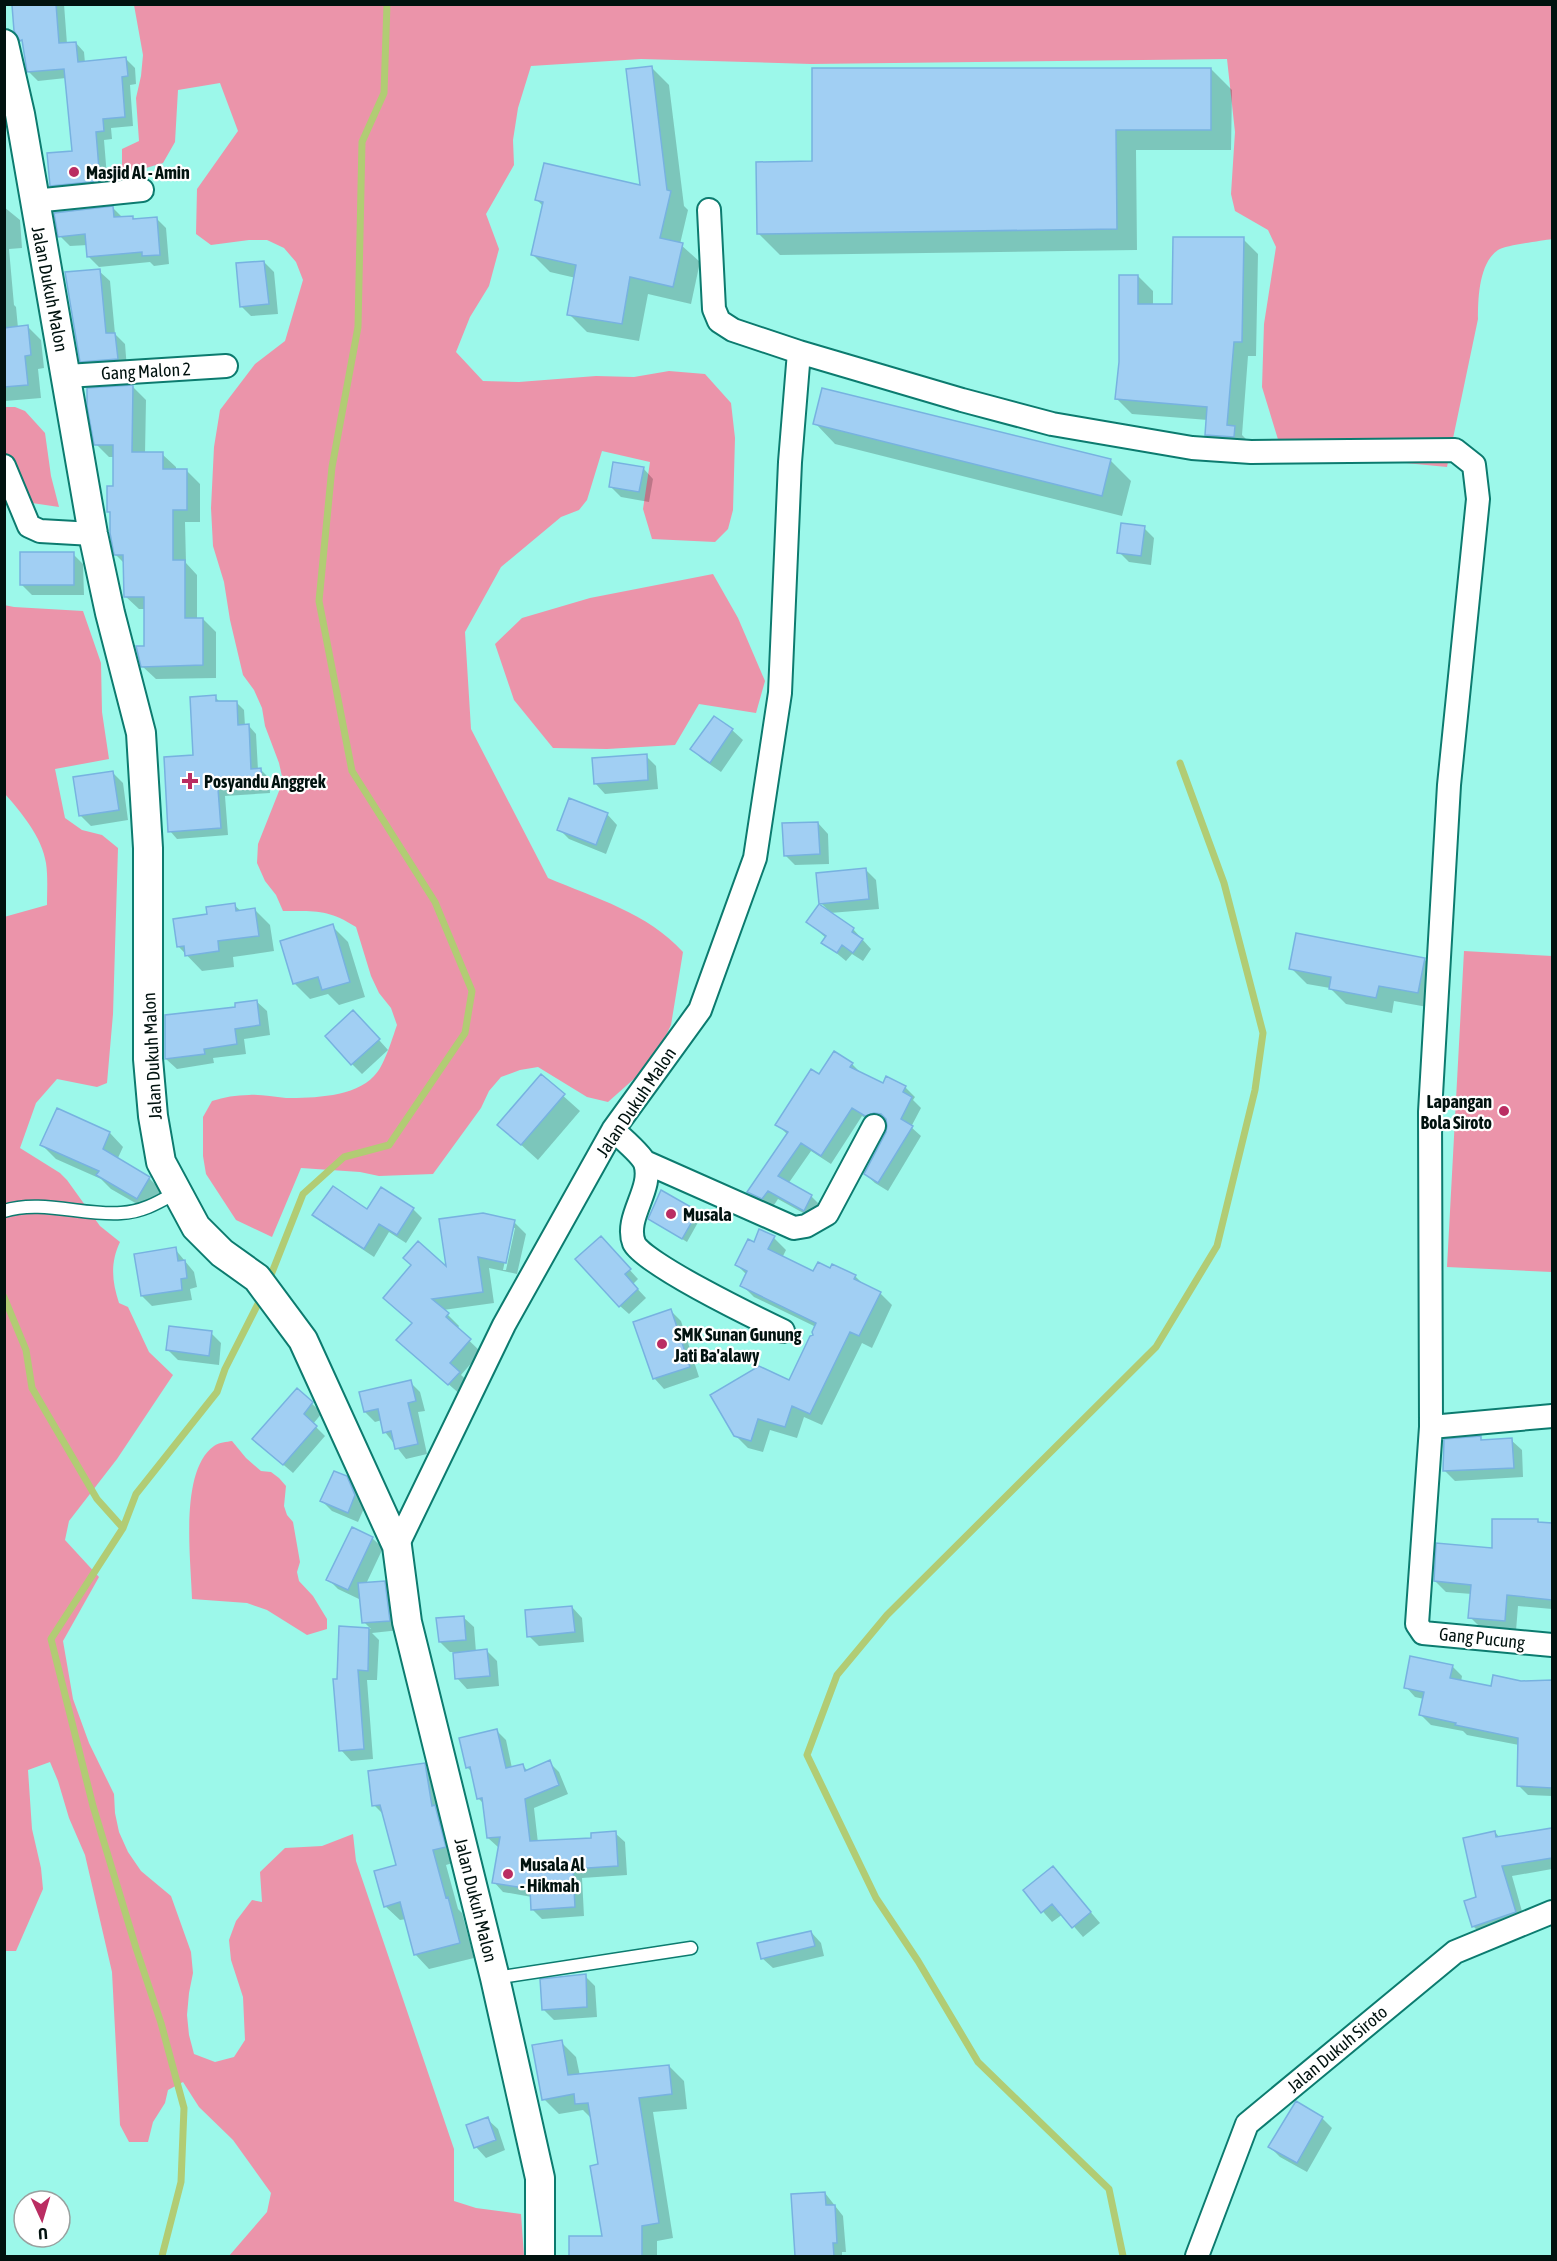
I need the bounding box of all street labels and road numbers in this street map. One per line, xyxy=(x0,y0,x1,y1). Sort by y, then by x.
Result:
street label: Jalan Dukuh Malon xyxy=(28,225,72,353)
street label: Gang Malon 2 xyxy=(101,358,191,384)
street label: Jalan Dukuh Malon xyxy=(138,992,166,1120)
street label: Jalan Dukuh Malon xyxy=(592,1043,680,1161)
street label: Gang Pucung xyxy=(1438,1623,1526,1653)
street label: Jalan Dukuh Malon xyxy=(450,1836,502,1964)
street label: Jalan Dukuh Siroto xyxy=(1283,2001,1391,2097)

